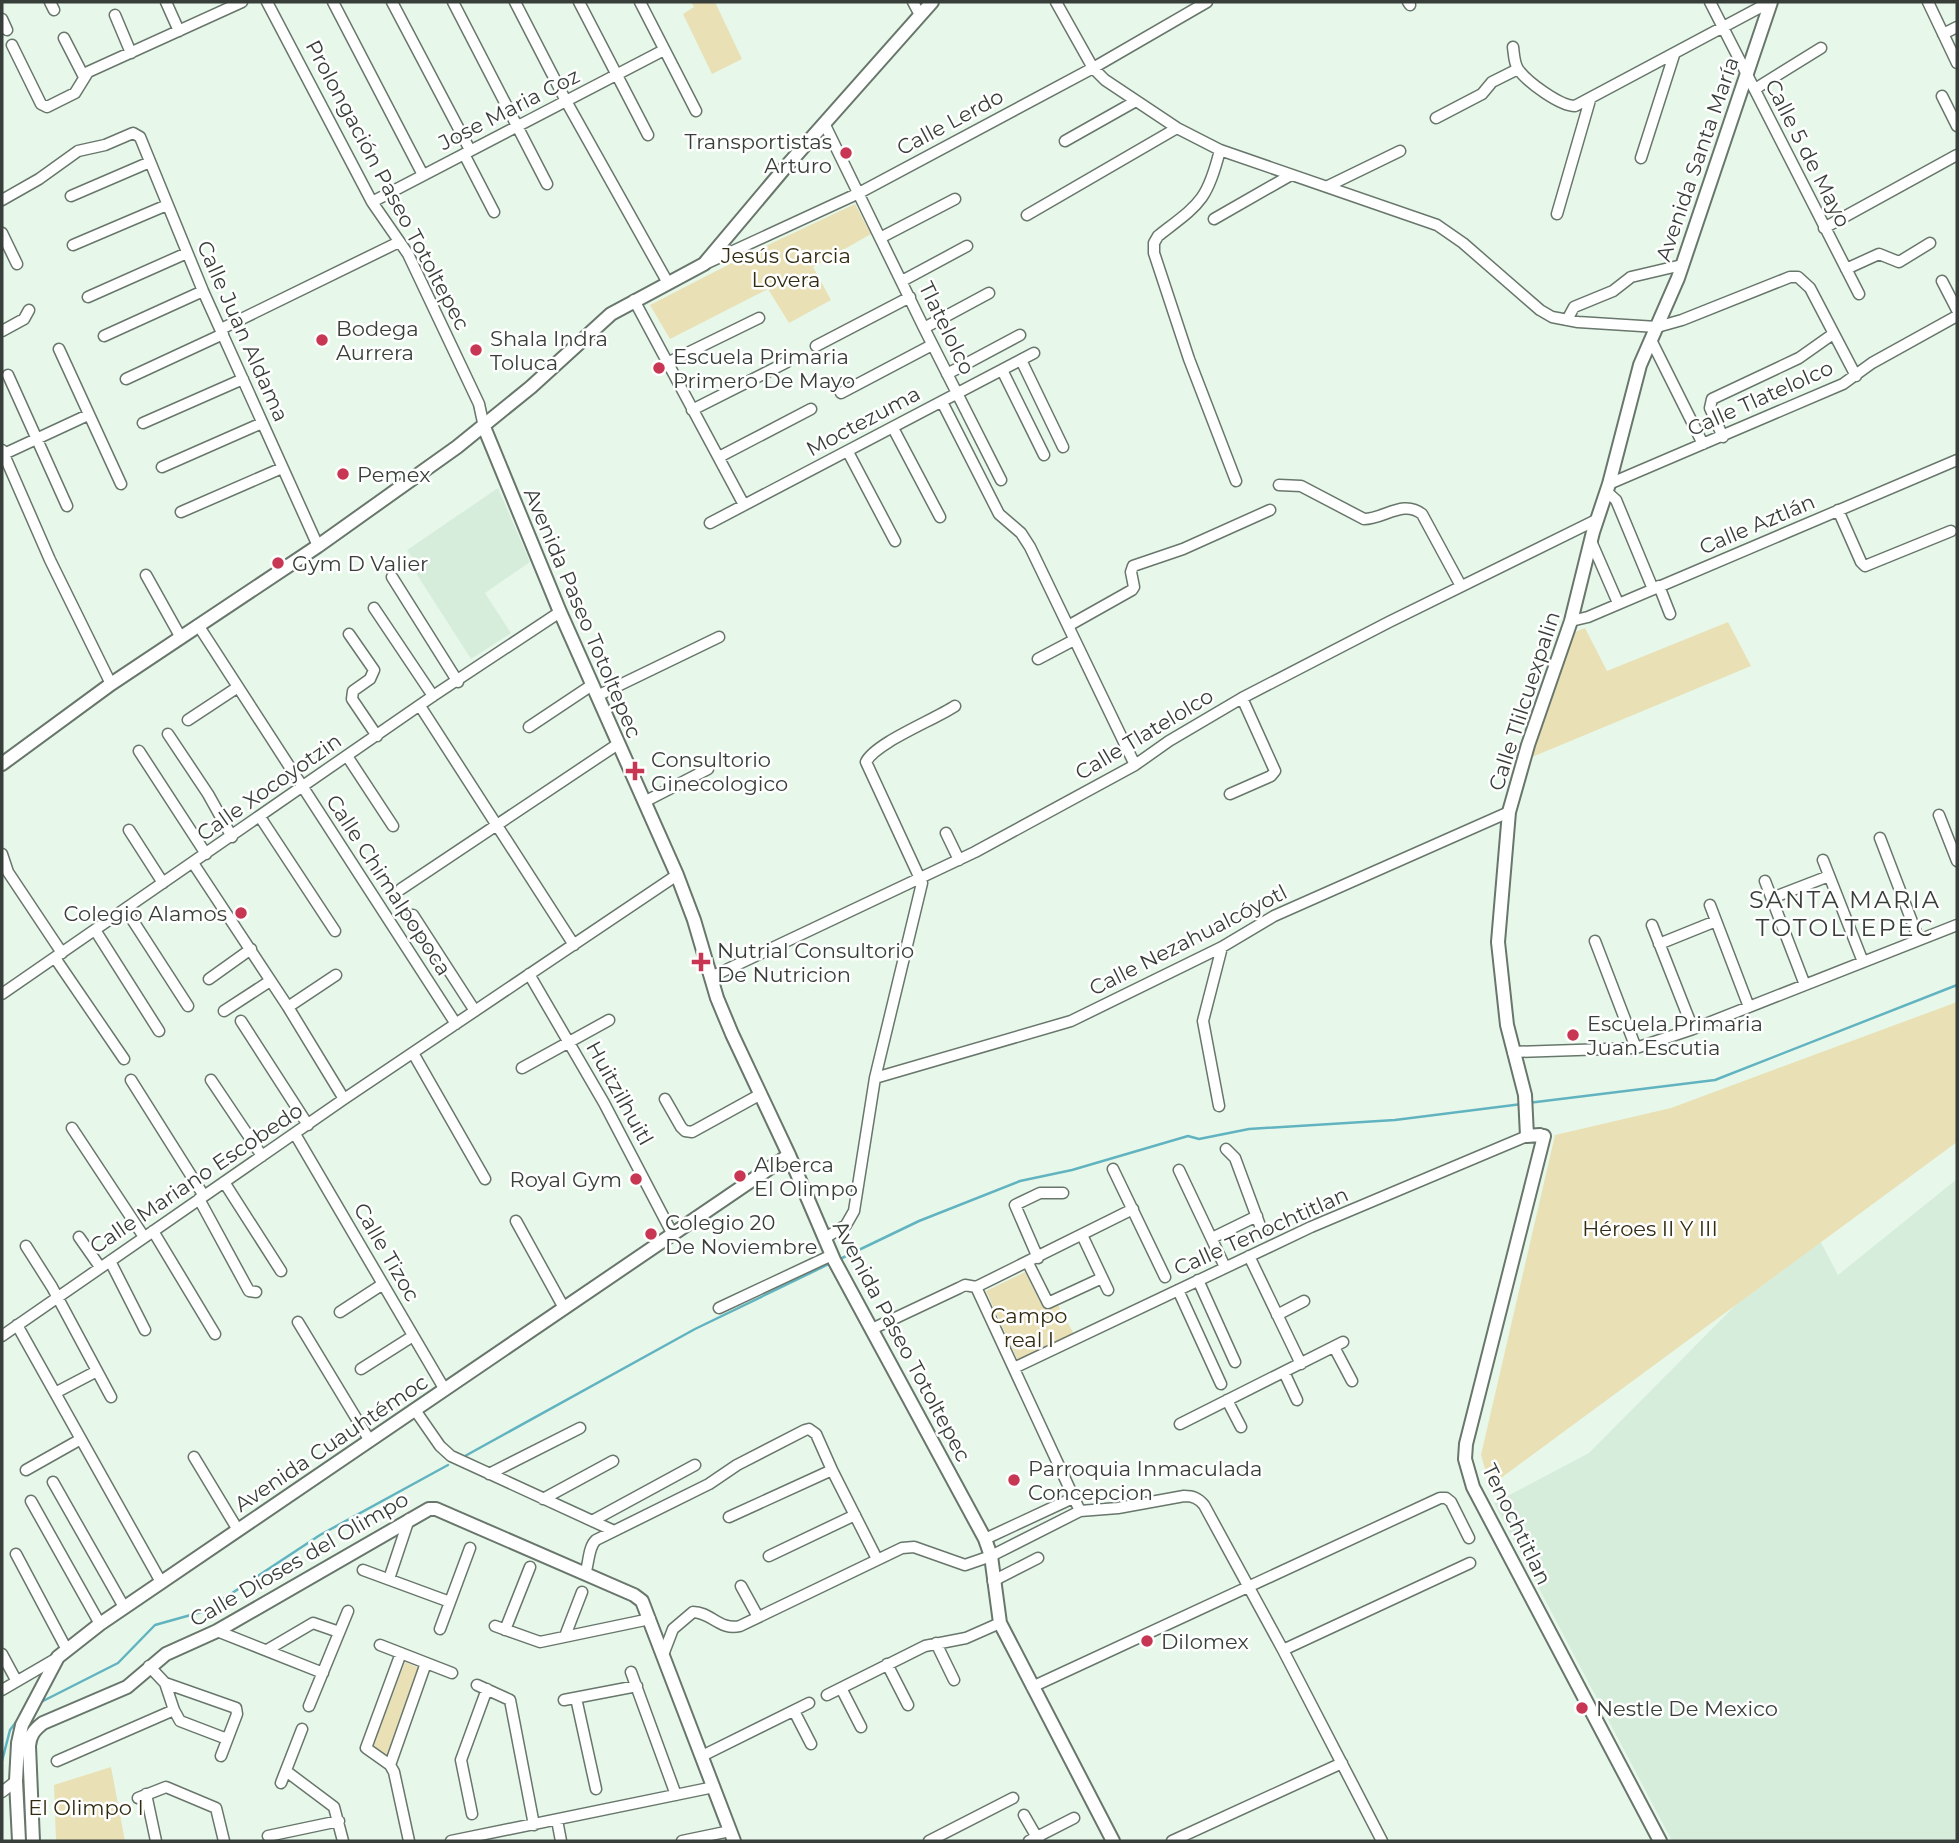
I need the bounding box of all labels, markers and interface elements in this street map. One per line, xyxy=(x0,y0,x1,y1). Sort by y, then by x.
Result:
street label: Prolongación Paseo Totoltepec xyxy=(301,36,475,334)
street label: Avenida Santa María xyxy=(1650,54,1744,264)
street label: Jose Maria Coz xyxy=(434,63,584,156)
street label: Calle 5 de Mayo xyxy=(1760,75,1856,231)
street label: Calle Lerdo xyxy=(892,83,1008,161)
place label: Transportistas Arturo xyxy=(685,129,832,178)
marker: Transportistas Arturo xyxy=(838,145,854,161)
street label: Calle Juan Aldama xyxy=(192,237,294,425)
park label: Jesús Garcia Lovera xyxy=(720,243,851,292)
street label: Tlatelolco xyxy=(914,277,980,379)
place label: Bodega Aurrera xyxy=(336,316,419,365)
place label: Shala Indra Toluca xyxy=(490,326,608,375)
marker: Bodega Aurrera xyxy=(314,332,330,348)
marker: Shala Indra Toluca xyxy=(468,342,484,358)
place label: Escuela Primaria Primero De Mayo xyxy=(673,344,855,393)
street label: Calle Tlatelolco xyxy=(1683,355,1837,441)
marker: Escuela Primaria Primero De Mayo xyxy=(651,360,667,376)
street label: Moctezuma xyxy=(802,381,924,461)
place label: Pemex xyxy=(357,462,430,487)
marker: Pemex xyxy=(335,466,351,482)
street label: Avenida Paseo Totoltepec xyxy=(519,484,647,742)
street label: Calle Aztlán xyxy=(1695,488,1819,560)
place label: Gym D Valier xyxy=(292,551,429,576)
marker: Gym D Valier xyxy=(270,555,286,571)
street label: Calle Tlilcuexpalin xyxy=(1483,608,1565,794)
street label: Calle Tlatelolco xyxy=(1070,683,1218,785)
street label: Calle Xocoyotzin xyxy=(192,728,346,846)
place label: Consultorio Ginecologico xyxy=(651,747,788,796)
marker: Consultorio Ginecologico xyxy=(625,761,645,781)
street label: Calle Chimalpopoca xyxy=(321,790,457,980)
street label: Calle Nezahualcóyotl xyxy=(1085,879,1291,1001)
district label: SANTA MARIA TOTOLTEPEC xyxy=(1749,885,1941,942)
place label: Colegio Alamos xyxy=(64,901,227,926)
marker: Colegio Alamos xyxy=(233,905,249,921)
place label: Nutrial Consultorio De Nutricion xyxy=(717,938,914,987)
marker: Nutrial Consultorio De Nutricion xyxy=(691,952,711,972)
place label: Escuela Primaria Juan Escutia xyxy=(1586,1011,1763,1060)
marker: Escuela Primaria Juan Escutia xyxy=(1565,1027,1581,1043)
street label: Huitzilhuitl xyxy=(581,1037,659,1149)
street label: Calle Mariano Escobedo xyxy=(85,1097,307,1259)
place label: Alberca El Olimpo xyxy=(754,1152,858,1201)
place label: Royal Gym xyxy=(510,1167,622,1192)
marker: Alberca El Olimpo xyxy=(732,1168,748,1184)
marker: Royal Gym xyxy=(628,1171,644,1187)
street label: Calle Tenochtitlan xyxy=(1170,1181,1352,1281)
street label: Calle Tizoc xyxy=(349,1198,425,1306)
place label: Colegio 20 De Noviembre xyxy=(665,1210,818,1259)
street label: Avenida Paseo Totoltepec xyxy=(828,1216,976,1466)
park label: Héroes II Y III xyxy=(1582,1216,1718,1241)
marker: Colegio 20 De Noviembre xyxy=(643,1226,659,1242)
park label: Campo real I xyxy=(991,1303,1067,1352)
street label: Avenida Cuauhtémoc xyxy=(230,1369,432,1517)
place label: Parroquia Inmaculada Concepcion xyxy=(1028,1456,1262,1505)
street label: Tenochtitlan xyxy=(1477,1459,1557,1589)
marker: Parroquia Inmaculada Concepcion xyxy=(1006,1472,1022,1488)
street label: Calle Dioses del Olimpo xyxy=(185,1486,413,1632)
place label: Dilomex xyxy=(1161,1629,1249,1654)
marker: Dilomex xyxy=(1139,1633,1155,1649)
place label: Nestle De Mexico xyxy=(1596,1696,1778,1721)
marker: Nestle De Mexico xyxy=(1574,1700,1590,1716)
park label: El Olimpo I xyxy=(28,1795,144,1820)

